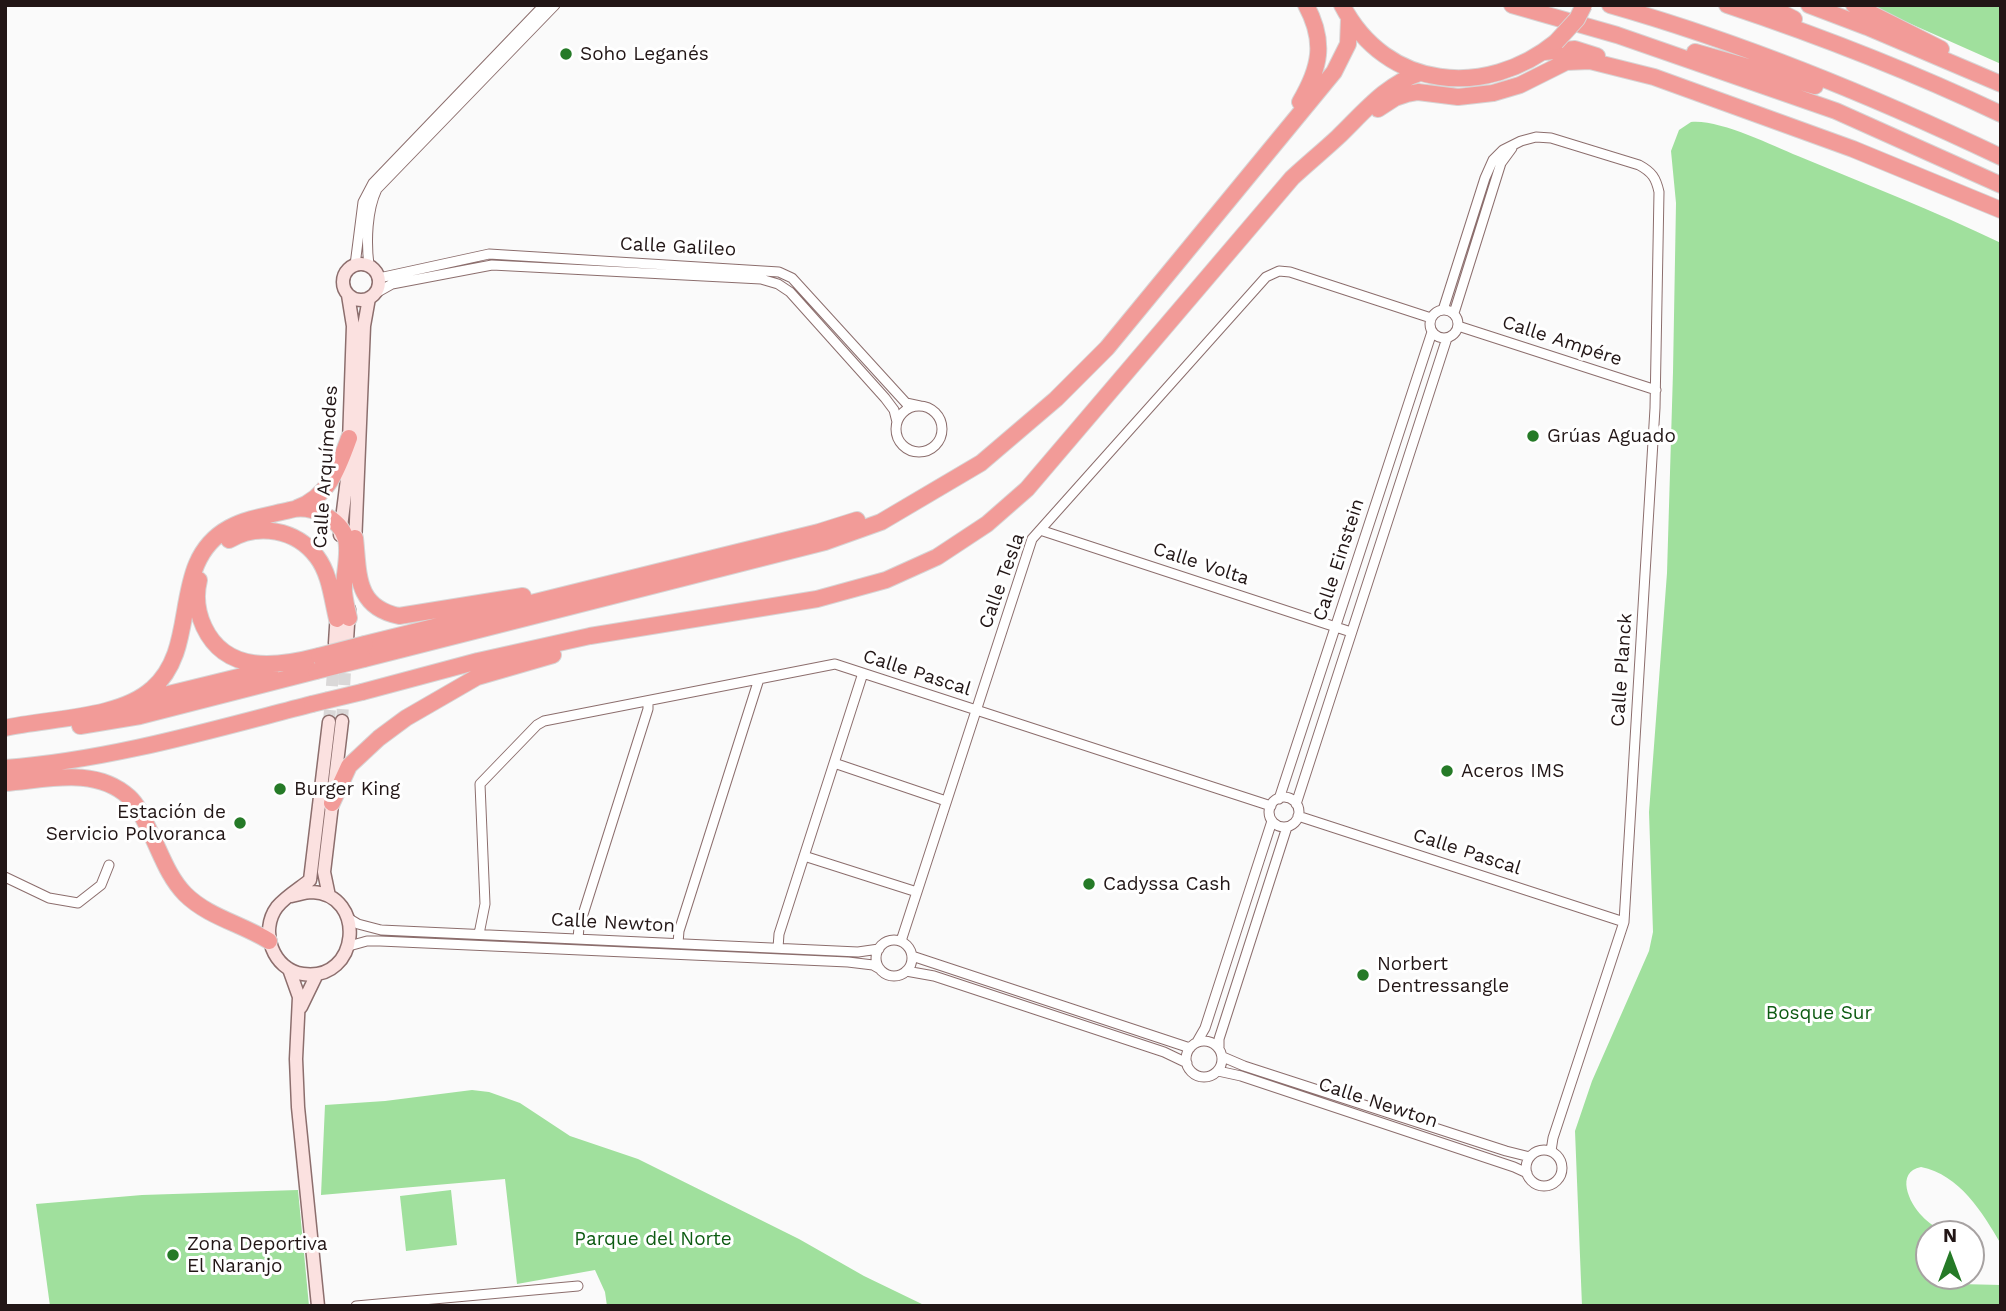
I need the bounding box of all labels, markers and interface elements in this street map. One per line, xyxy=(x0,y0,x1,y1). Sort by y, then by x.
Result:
place label: Soho Leganés xyxy=(580,43,709,65)
marker: Soho Leganés xyxy=(558,46,574,62)
street label: Calle Galileo xyxy=(619,233,737,261)
street label: Calle Ampére xyxy=(1499,311,1625,371)
street label: Calle Arquímedes xyxy=(309,385,343,549)
place label: Grúas Aguado xyxy=(1547,425,1676,447)
marker: Grúas Aguado xyxy=(1525,428,1541,444)
street label: Calle Einstein xyxy=(1308,496,1370,624)
street label: Calle Tesla xyxy=(974,530,1030,632)
street label: Calle Volta xyxy=(1150,538,1252,590)
street label: Calle Planck xyxy=(1607,612,1637,728)
street label: Calle Pascal xyxy=(860,645,974,701)
place label: Aceros IMS xyxy=(1461,760,1564,782)
marker: Aceros IMS xyxy=(1439,763,1455,779)
place label: Burger King xyxy=(294,778,400,800)
marker: Burger King xyxy=(272,781,288,797)
place label: Estación de Servicio Polvoranca xyxy=(46,801,226,845)
marker: Estación de Servicio Polvoranca xyxy=(232,815,248,831)
street label: Calle Pascal xyxy=(1410,824,1524,880)
place label: Cadyssa Cash xyxy=(1103,873,1231,895)
marker: Cadyssa Cash xyxy=(1081,876,1097,892)
street label: Calle Newton xyxy=(550,908,676,938)
place label: Norbert Dentressangle xyxy=(1377,953,1509,997)
marker: Norbert Dentressangle xyxy=(1355,967,1371,983)
park label: Bosque Sur xyxy=(1766,1002,1872,1024)
street label: Calle Newton xyxy=(1315,1073,1441,1133)
north arrow xyxy=(1915,1220,1985,1290)
text: N xyxy=(1943,1224,1957,1247)
park label: Parque del Norte xyxy=(574,1228,732,1250)
place label: Zona Deportiva El Naranjo xyxy=(187,1233,327,1277)
marker: Zona Deportiva El Naranjo xyxy=(165,1247,181,1263)

